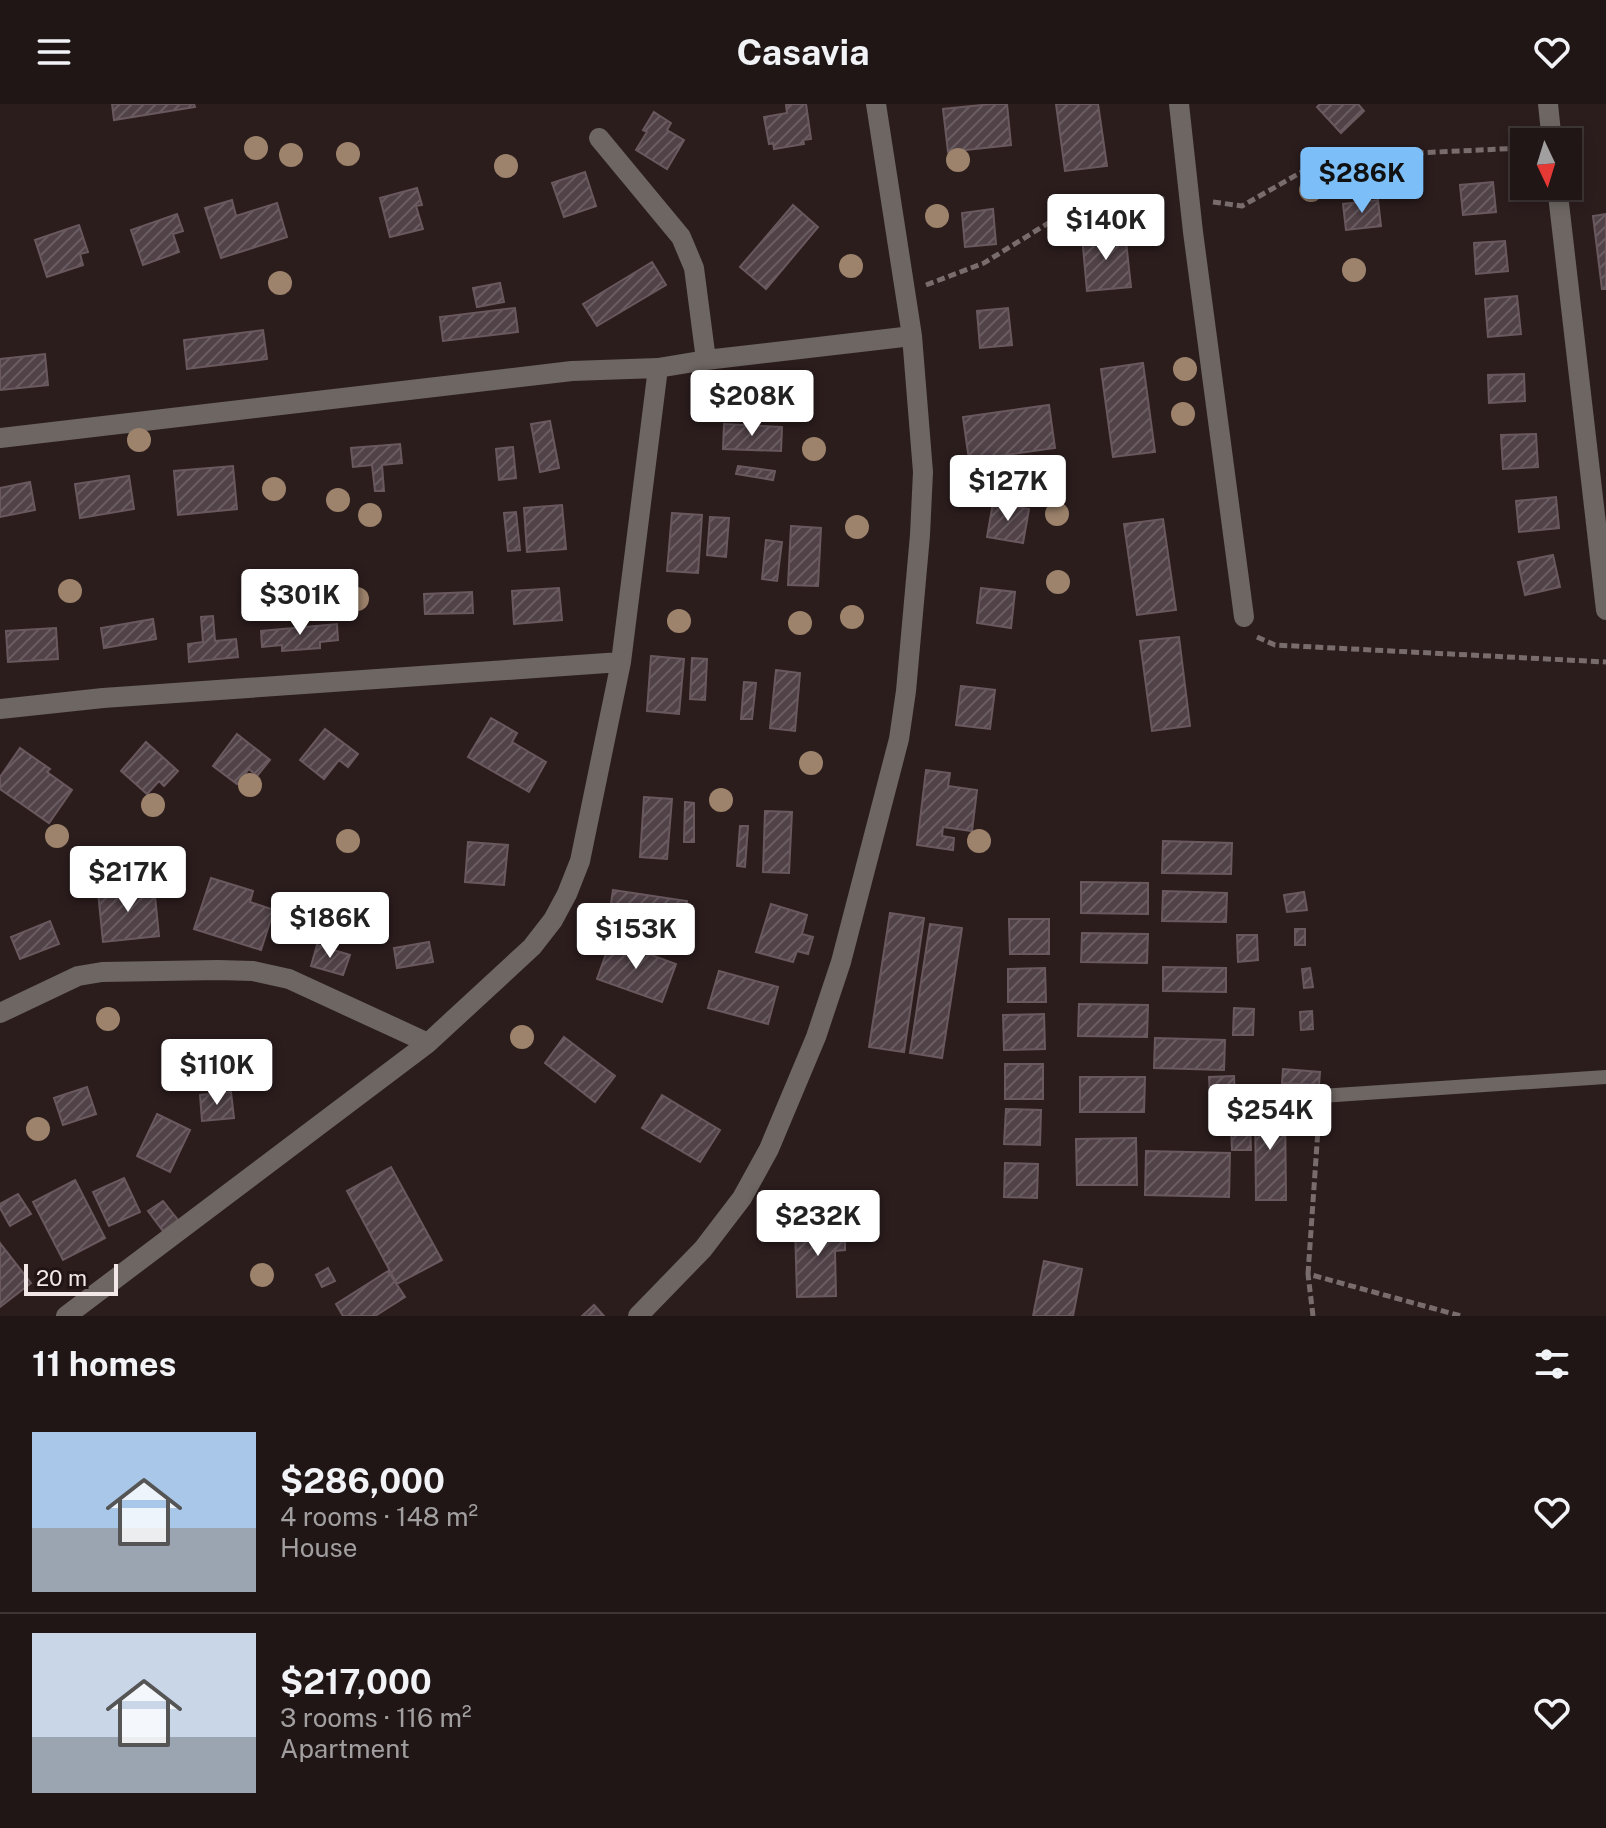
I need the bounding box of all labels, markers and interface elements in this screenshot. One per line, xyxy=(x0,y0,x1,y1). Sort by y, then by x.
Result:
icon: menu xyxy=(32,30,76,74)
icon: heart xyxy=(1530,30,1574,74)
text: Casavia xyxy=(736,31,870,73)
north arrow xyxy=(1510,128,1582,200)
map controls xyxy=(1510,128,1582,200)
pin: $286K xyxy=(1306,147,1418,215)
text: $286K xyxy=(1318,157,1406,188)
pin: $140K xyxy=(1050,194,1162,262)
text: $140K xyxy=(1065,204,1147,235)
pin: $208K xyxy=(696,370,808,438)
text: $208K xyxy=(709,380,795,411)
pin: $127K xyxy=(952,455,1064,523)
text: $127K xyxy=(968,465,1048,496)
pin: $301K xyxy=(244,569,356,637)
text: $301K xyxy=(259,579,341,610)
pin: $217K xyxy=(72,846,184,914)
text: $217K xyxy=(88,856,168,887)
pin: $186K xyxy=(274,892,386,960)
text: $186K xyxy=(289,902,371,933)
pin: $153K xyxy=(580,903,692,971)
text: $153K xyxy=(595,913,677,944)
pin: $110K xyxy=(161,1039,273,1107)
text: $110K xyxy=(179,1049,255,1080)
pin: $254K xyxy=(1214,1084,1326,1152)
text: $254K xyxy=(1226,1094,1314,1125)
pin: $232K xyxy=(762,1190,874,1258)
text: $232K xyxy=(775,1200,861,1231)
scale bar xyxy=(24,1260,118,1296)
text: 20 m xyxy=(36,1265,87,1291)
icon: filters xyxy=(1530,1342,1574,1386)
text: 11 homes xyxy=(32,1344,176,1384)
text: $286,000 xyxy=(280,1461,445,1501)
icon: home xyxy=(96,1464,192,1560)
icon: heart xyxy=(1530,1490,1574,1534)
text: 4 rooms · 148 m² xyxy=(280,1501,478,1532)
text: House xyxy=(280,1532,357,1563)
text: $217,000 xyxy=(280,1662,432,1702)
icon: home xyxy=(96,1665,192,1761)
icon: heart xyxy=(1530,1691,1574,1735)
text: 3 rooms · 116 m² xyxy=(280,1702,472,1733)
text: Apartment xyxy=(280,1733,410,1764)

